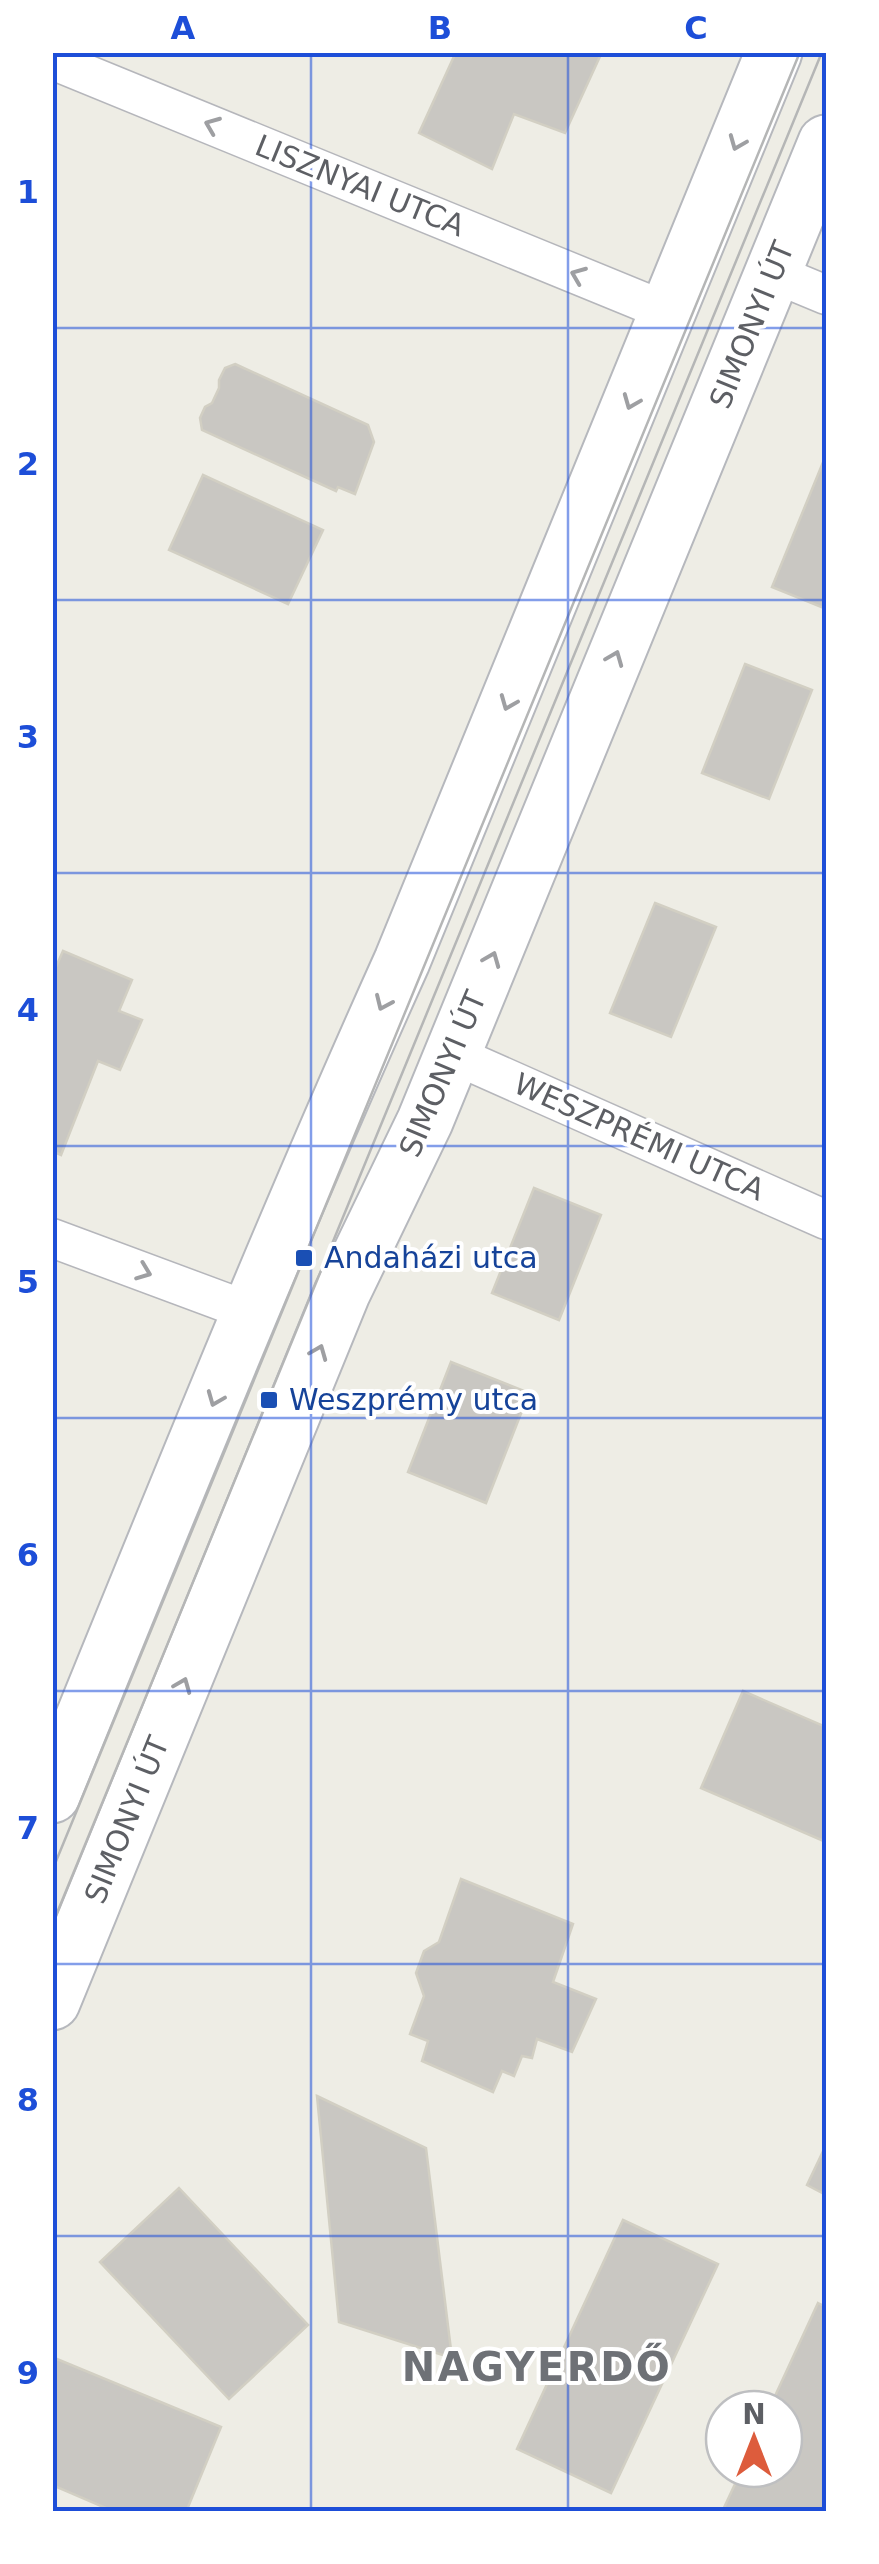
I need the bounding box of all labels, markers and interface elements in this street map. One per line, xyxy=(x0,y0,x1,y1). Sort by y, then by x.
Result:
text: A xyxy=(171,9,196,47)
text: B xyxy=(428,9,452,47)
text: C xyxy=(684,9,708,47)
one-way arrow xyxy=(204,117,222,137)
street label: LISZNYAI UTCA xyxy=(250,128,470,244)
one-way arrow xyxy=(729,133,749,151)
text: 1 xyxy=(17,173,39,211)
street label: SIMONYI ÚT xyxy=(701,235,801,413)
one-way arrow xyxy=(570,266,588,286)
one-way arrow xyxy=(623,392,643,410)
text: 2 xyxy=(17,445,39,483)
one-way arrow xyxy=(603,650,623,668)
one-way arrow xyxy=(499,693,519,711)
text: 3 xyxy=(17,718,39,756)
one-way arrow xyxy=(480,951,500,968)
street label: SIMONYI ÚT xyxy=(391,985,493,1162)
text: 4 xyxy=(17,991,39,1029)
one-way arrow xyxy=(375,993,395,1011)
street label: WESZPRÉMI UTCA xyxy=(509,1066,770,1208)
place label: Andaházi utca xyxy=(324,1240,538,1275)
marker: Andaházi utca xyxy=(293,1247,315,1269)
one-way arrow xyxy=(134,1261,151,1281)
text: 5 xyxy=(17,1263,39,1301)
one-way arrow xyxy=(307,1345,328,1362)
place label: Weszprémy utca xyxy=(289,1382,538,1417)
one-way arrow xyxy=(206,1389,226,1406)
marker: Weszprémy utca xyxy=(258,1389,280,1411)
text: 6 xyxy=(17,1536,39,1574)
one-way arrow xyxy=(171,1678,191,1695)
street label: SIMONYI ÚT xyxy=(76,1730,176,1908)
text: 7 xyxy=(17,1809,39,1847)
text: 8 xyxy=(17,2081,39,2119)
district label: NAGYERDŐ xyxy=(402,2342,672,2390)
text: 9 xyxy=(17,2354,39,2392)
north arrow xyxy=(704,2389,804,2489)
text: N xyxy=(742,2398,766,2431)

